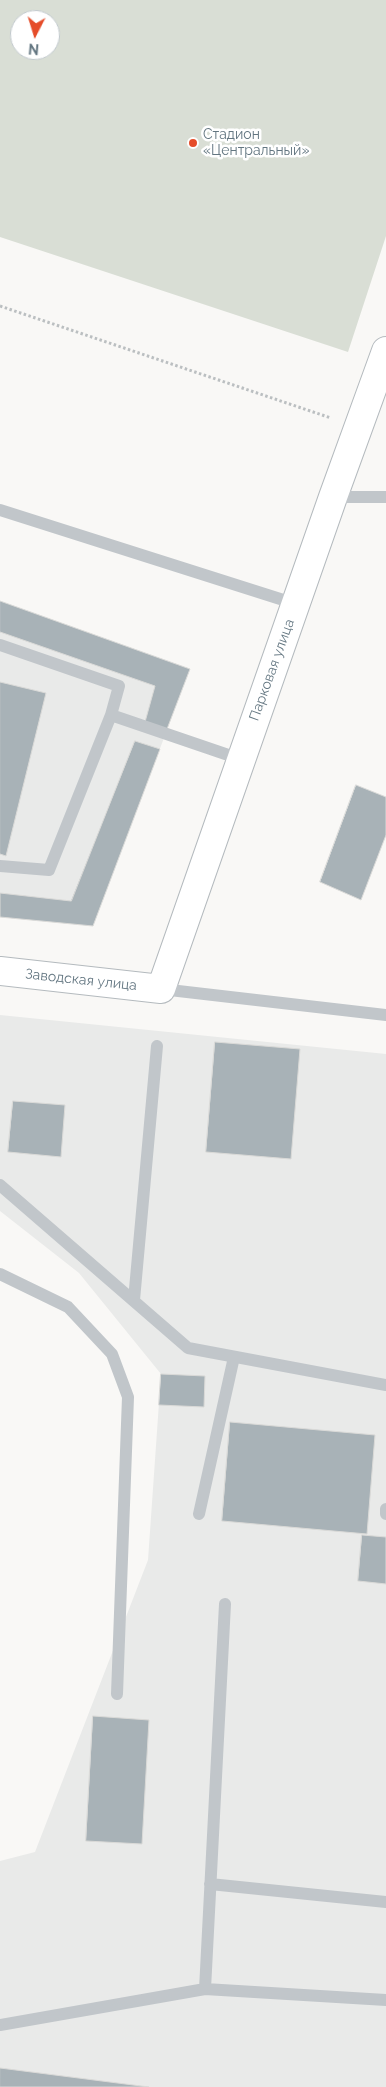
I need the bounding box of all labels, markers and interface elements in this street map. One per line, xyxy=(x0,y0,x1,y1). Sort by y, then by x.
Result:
north arrow xyxy=(10,10,60,60)
text: N xyxy=(28,41,40,57)
place label: Стадион «Центральный» xyxy=(203,127,309,160)
marker: Стадион «Центральный» xyxy=(187,137,199,149)
street label: Парковая улица xyxy=(246,617,298,723)
street label: Заводская улица xyxy=(24,966,138,994)

